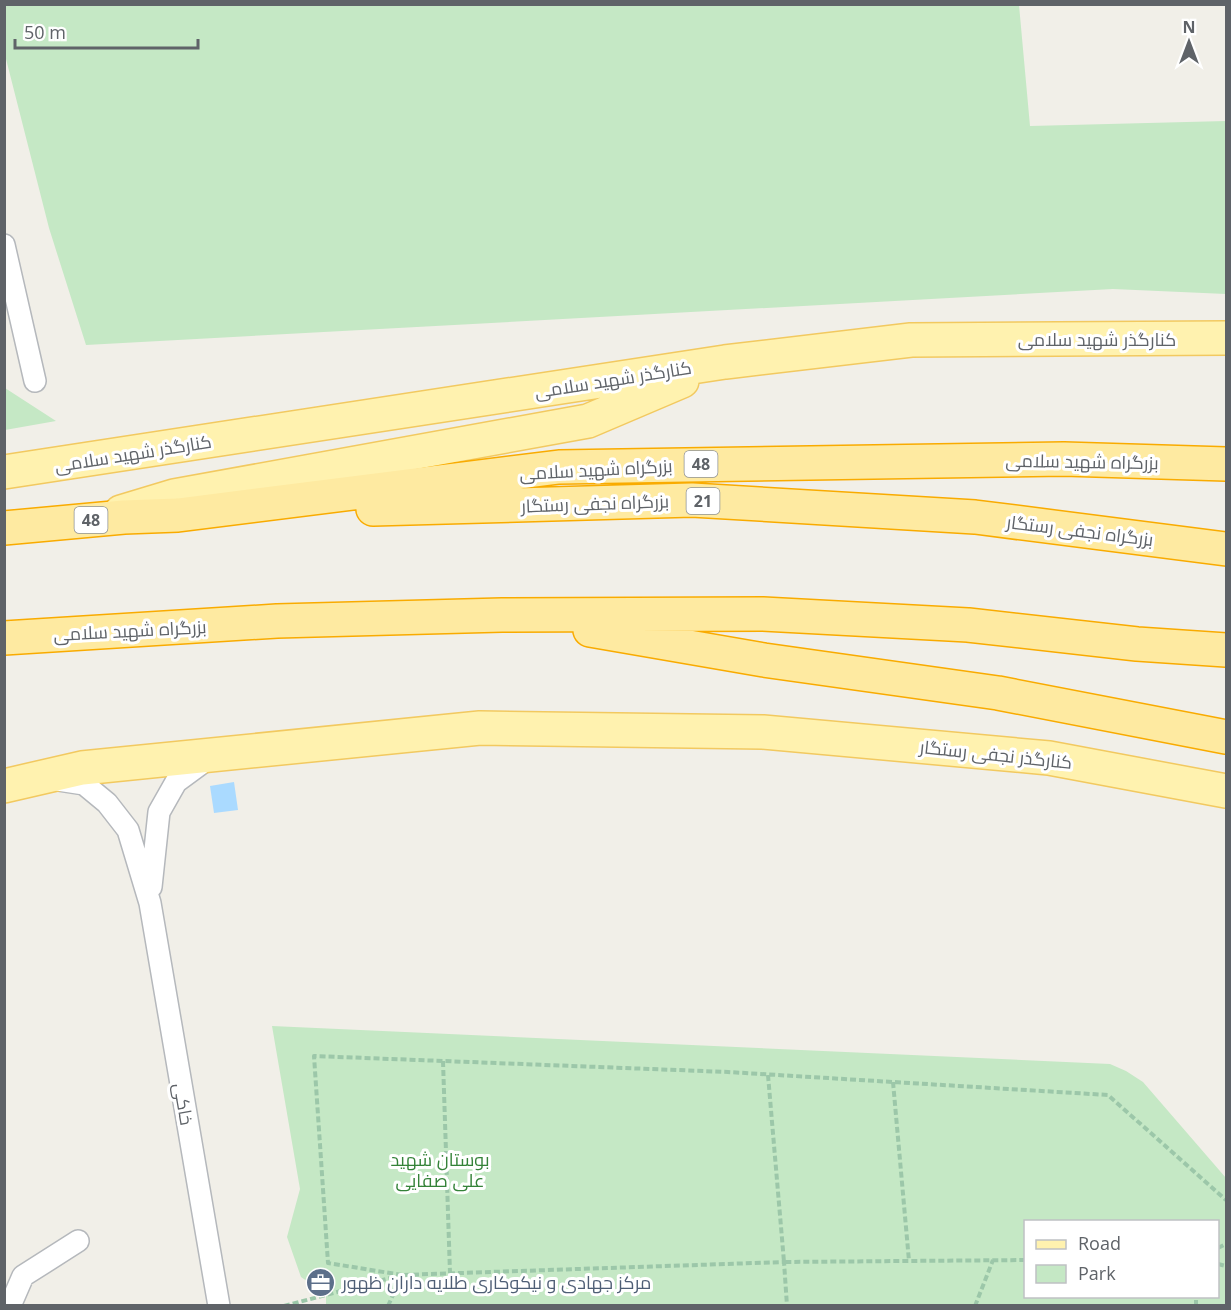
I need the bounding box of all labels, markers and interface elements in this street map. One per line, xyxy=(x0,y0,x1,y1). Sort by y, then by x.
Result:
scale bar xyxy=(15,12,198,50)
north arrow xyxy=(1159,12,1219,72)
text: N xyxy=(1182,16,1196,38)
text: 50 m xyxy=(24,20,66,44)
street label: کنارگذر شهید سلامی xyxy=(1018,327,1176,351)
street label: کنارگذر شهید سلامی xyxy=(533,355,693,403)
street label: کنارگذر شهید سلامی xyxy=(53,429,213,477)
street label: بزرگراه شهید سلامی xyxy=(1005,448,1159,474)
road number: 48 xyxy=(684,451,718,477)
street label: بزرگراه شهید سلامی xyxy=(519,453,673,485)
street label: بزرگراه نجفی رستگار xyxy=(520,488,669,518)
road number: 21 xyxy=(686,488,720,514)
road number: 48 xyxy=(74,507,107,533)
street label: بزرگراه نجفی رستگار xyxy=(1004,509,1155,551)
street label: بزرگراه شهید سلامی xyxy=(53,614,207,646)
street label: کنارگذر نجفی رستگار xyxy=(918,734,1073,774)
street label: خاکی xyxy=(168,1081,200,1127)
park label: بوستان شهید علی صفایی xyxy=(390,1147,490,1192)
legend xyxy=(1024,1220,1219,1298)
text: Road xyxy=(1078,1231,1121,1255)
text: Park xyxy=(1078,1261,1116,1285)
office icon: مرکز جهادی و نیکوکاری طلایه داران ظهور xyxy=(305,1266,337,1298)
place label: مرکز جهادی و نیکوکاری طلایه داران ظهور xyxy=(341,1270,651,1294)

